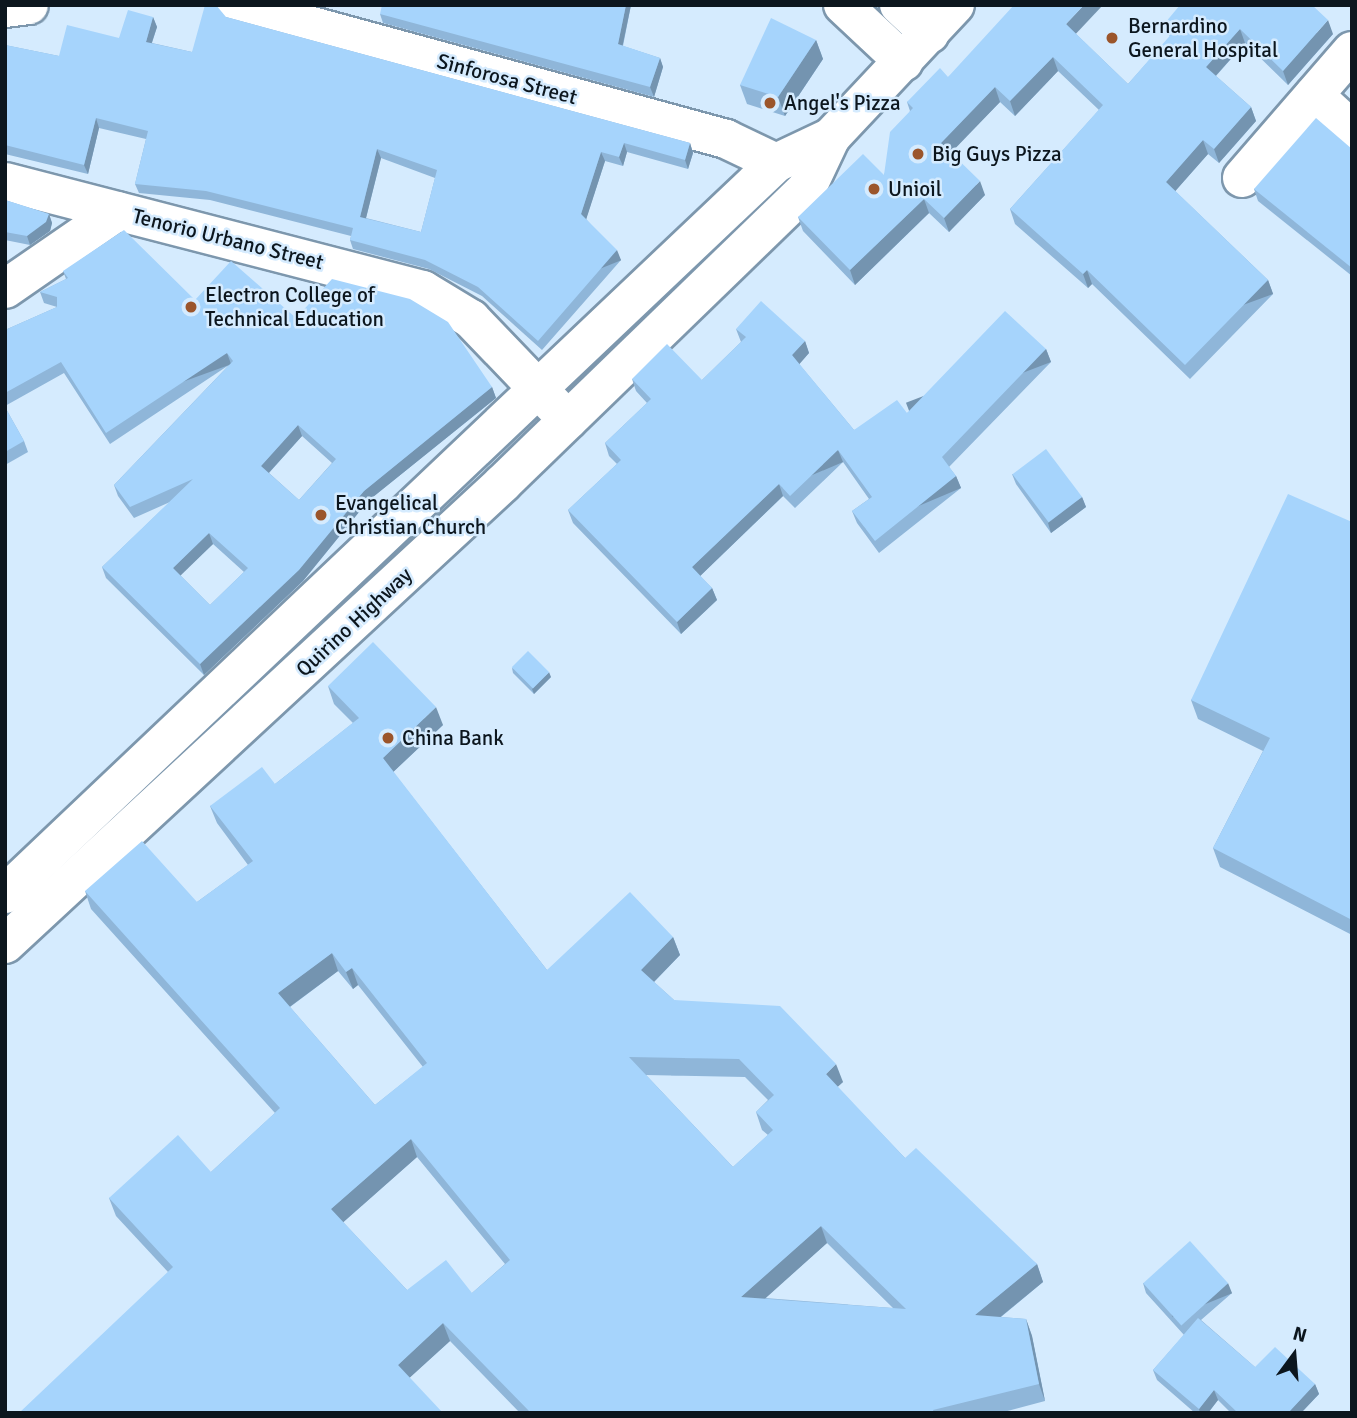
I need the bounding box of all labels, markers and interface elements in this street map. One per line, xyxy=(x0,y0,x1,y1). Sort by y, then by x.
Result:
place label: Bernardino General Hospital xyxy=(1128,13,1278,63)
marker: Bernardino General Hospital xyxy=(1102,28,1122,48)
street label: Sinforosa Street xyxy=(434,48,580,110)
place label: Angel's Pizza xyxy=(784,90,901,116)
marker: Angel's Pizza xyxy=(762,95,778,111)
place label: Big Guys Pizza xyxy=(932,141,1062,167)
marker: Big Guys Pizza xyxy=(910,146,926,162)
place label: Unioil xyxy=(888,176,942,202)
marker: Unioil xyxy=(866,181,882,197)
street label: Tenorio Urbano Street xyxy=(130,203,326,275)
place label: Electron College of Technical Education xyxy=(205,282,384,332)
marker: Electron College of Technical Education xyxy=(183,299,199,315)
place label: Evangelical Christian Church xyxy=(335,490,486,540)
marker: Evangelical Christian Church xyxy=(313,507,329,523)
street label: Quirino Highway xyxy=(291,562,417,682)
place label: China Bank xyxy=(402,725,504,751)
marker: China Bank xyxy=(380,730,396,746)
north arrow xyxy=(1259,1320,1329,1390)
text: N xyxy=(1290,1321,1309,1348)

